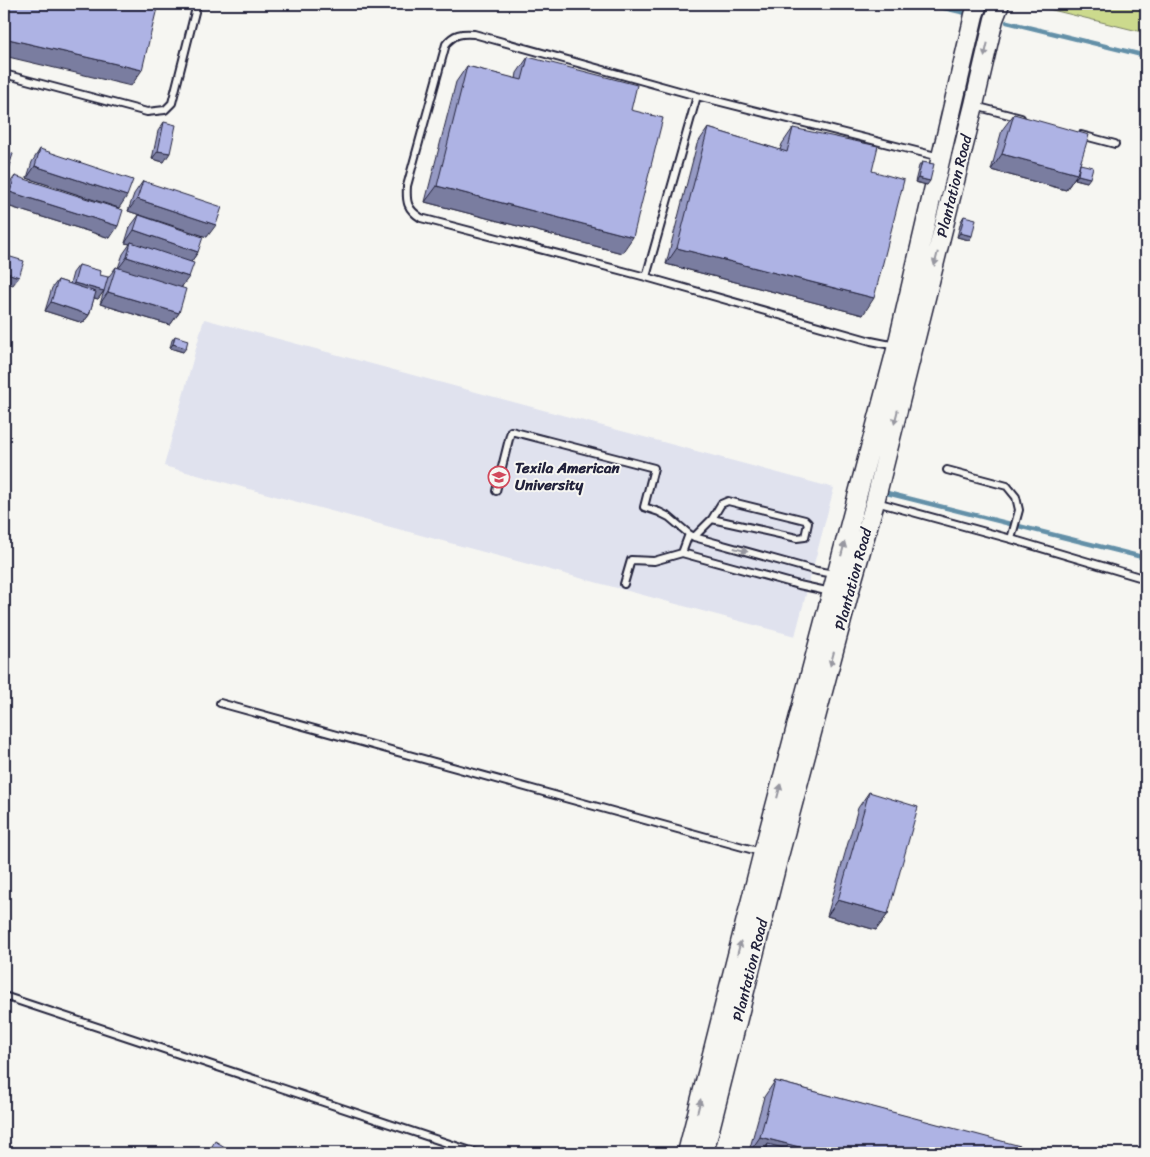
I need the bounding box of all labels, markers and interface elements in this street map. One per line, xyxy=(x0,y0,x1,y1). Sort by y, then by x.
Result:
one-way arrow xyxy=(982,43,990,59)
street label: Plantation Road xyxy=(929,131,980,240)
one-way arrow xyxy=(932,252,940,267)
one-way arrow xyxy=(892,410,900,425)
place label: Texila American University xyxy=(515,455,621,498)
school or university icon: Texila American University xyxy=(487,465,511,489)
street label: Plantation Road xyxy=(827,524,879,633)
one-way arrow xyxy=(840,542,848,557)
one-way arrow xyxy=(734,546,749,554)
one-way arrow xyxy=(828,651,836,666)
one-way arrow xyxy=(775,783,783,799)
street label: Plantation Road xyxy=(725,915,776,1024)
one-way arrow xyxy=(735,941,743,956)
one-way arrow xyxy=(695,1098,703,1114)

